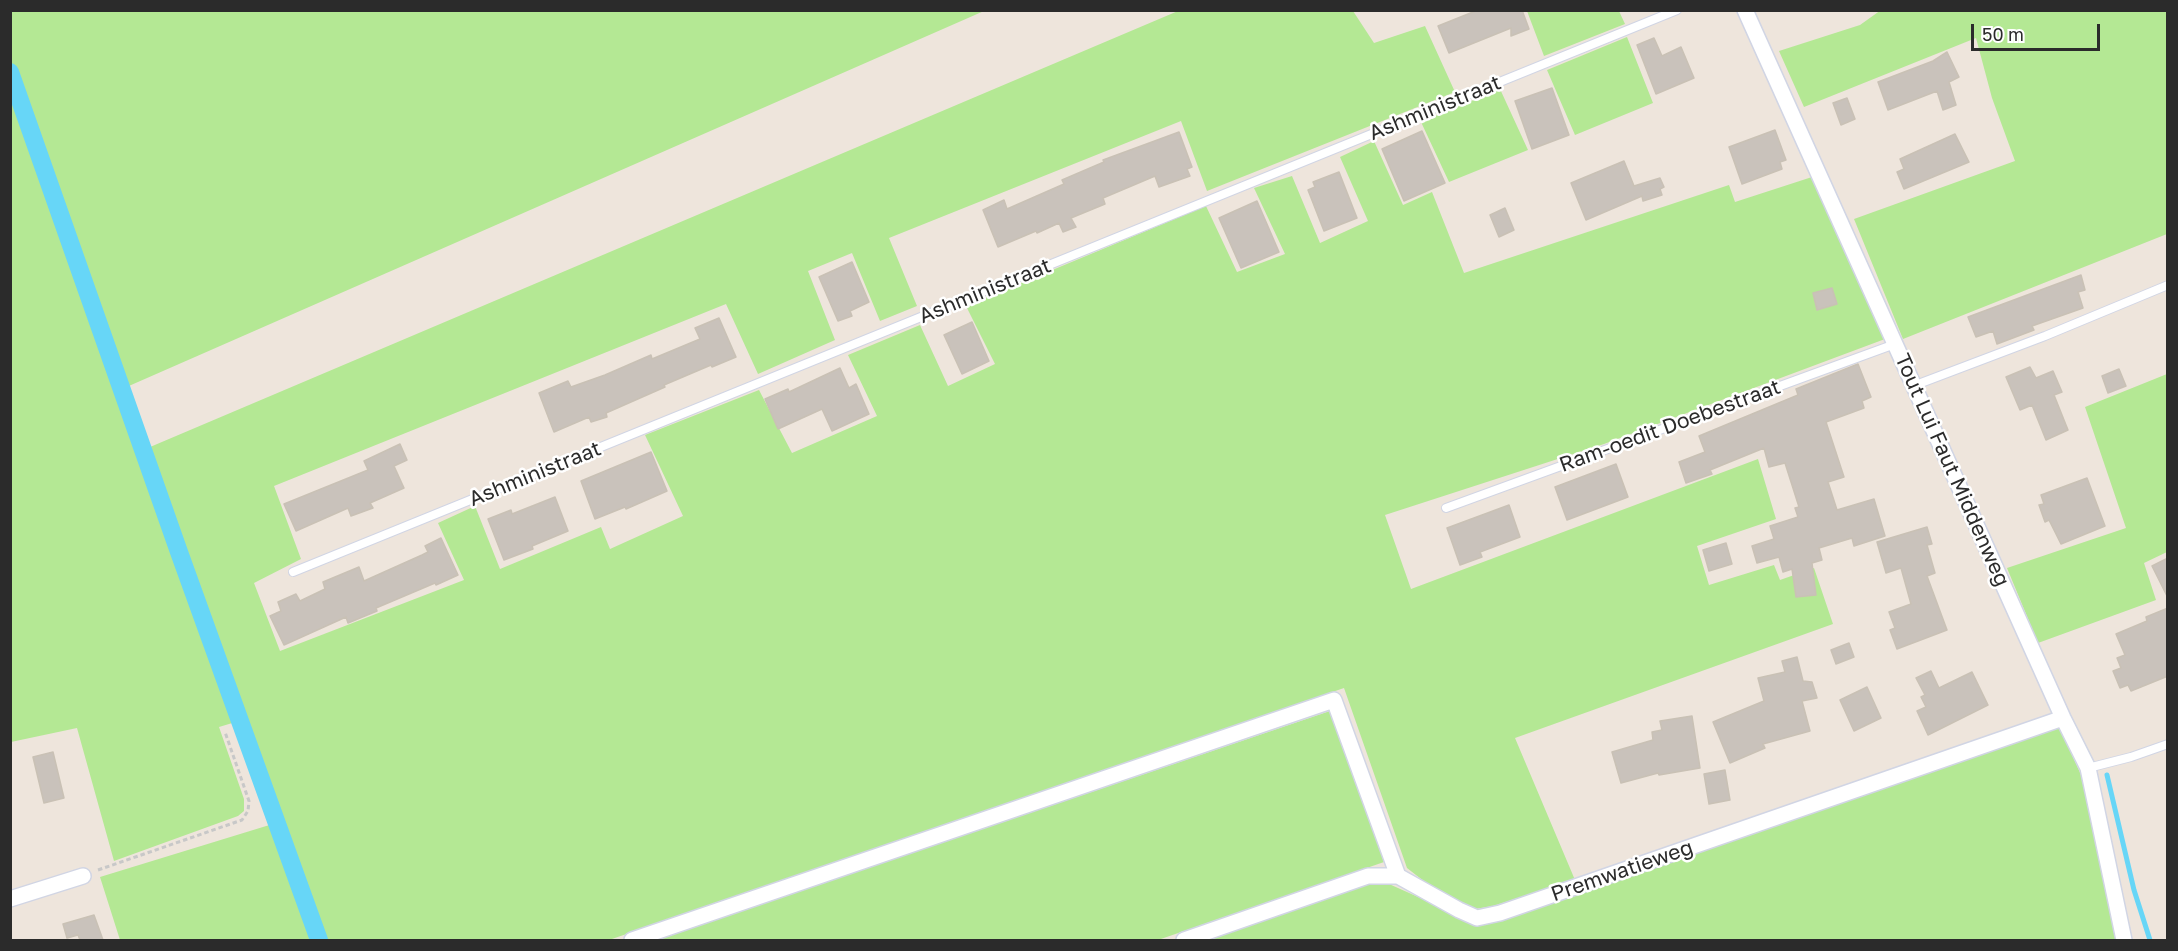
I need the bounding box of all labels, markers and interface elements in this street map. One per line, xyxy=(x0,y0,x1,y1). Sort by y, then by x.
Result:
scale bar xyxy=(1974,12,2103,50)
text: 50 m xyxy=(1982,23,2024,45)
street label: Ashministraat xyxy=(1365,70,1505,146)
street label: Ashministraat xyxy=(915,253,1055,329)
street label: Tout Lui Faut Middenweg xyxy=(1889,350,2015,590)
street label: Ram-oedit Doebestraat xyxy=(1556,374,1784,478)
street label: Ashministraat xyxy=(465,436,605,512)
street label: Premwatieweg xyxy=(1548,835,1696,907)

